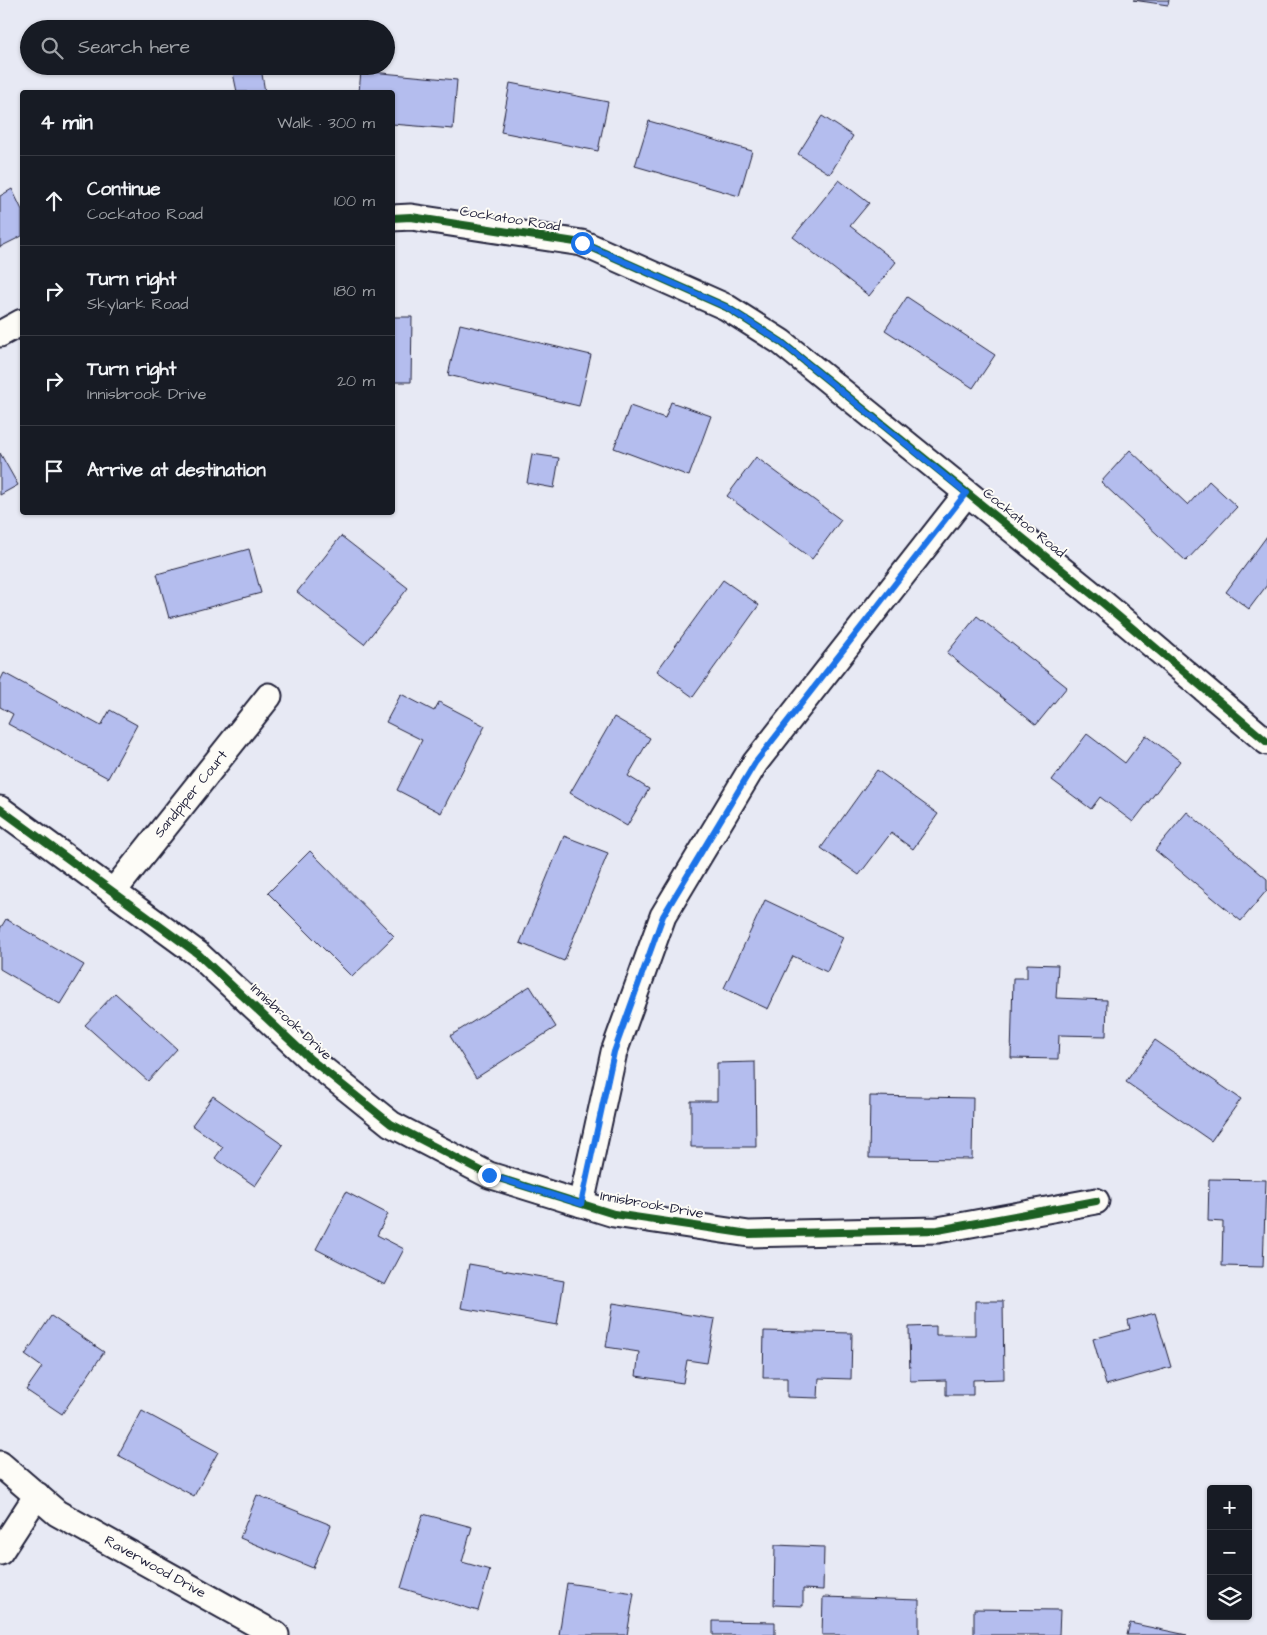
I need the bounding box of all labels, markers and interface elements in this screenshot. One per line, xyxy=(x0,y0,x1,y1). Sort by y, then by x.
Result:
search box xyxy=(20,20,395,75)
icon: search xyxy=(38,34,66,62)
text: Search here xyxy=(78,34,190,61)
text: 4 min xyxy=(40,108,93,137)
text: Walk · 300 m xyxy=(277,112,375,134)
text: Continue xyxy=(87,176,161,203)
icon: ahead xyxy=(40,187,68,215)
text: 100 m xyxy=(334,190,375,212)
street label: Cockatoo Road xyxy=(458,201,562,237)
text: Cockatoo Road xyxy=(87,203,203,225)
route start xyxy=(571,232,594,255)
text: Turn right xyxy=(87,266,176,293)
icon: right xyxy=(40,277,68,305)
text: 180 m xyxy=(334,280,375,302)
text: Skylark Road xyxy=(87,293,188,315)
text: Turn right xyxy=(87,356,176,383)
icon: right xyxy=(40,367,68,395)
text: 20 m xyxy=(337,370,375,392)
text: Innisbrook Drive xyxy=(87,383,207,405)
icon: arrive xyxy=(40,457,68,485)
text: Arrive at destination xyxy=(87,457,266,484)
street label: Cockatoo Road xyxy=(978,483,1070,563)
street label: Sandpiper Court xyxy=(150,746,233,842)
street label: Innisbrook Drive xyxy=(246,979,336,1065)
route end xyxy=(478,1164,501,1187)
street label: Innisbrook Drive xyxy=(599,1186,706,1224)
map controls xyxy=(1207,1485,1252,1620)
button: + xyxy=(1207,1485,1252,1530)
button: − xyxy=(1207,1530,1252,1575)
street label: Raverwood Drive xyxy=(101,1531,210,1603)
button: layers xyxy=(1207,1575,1252,1620)

